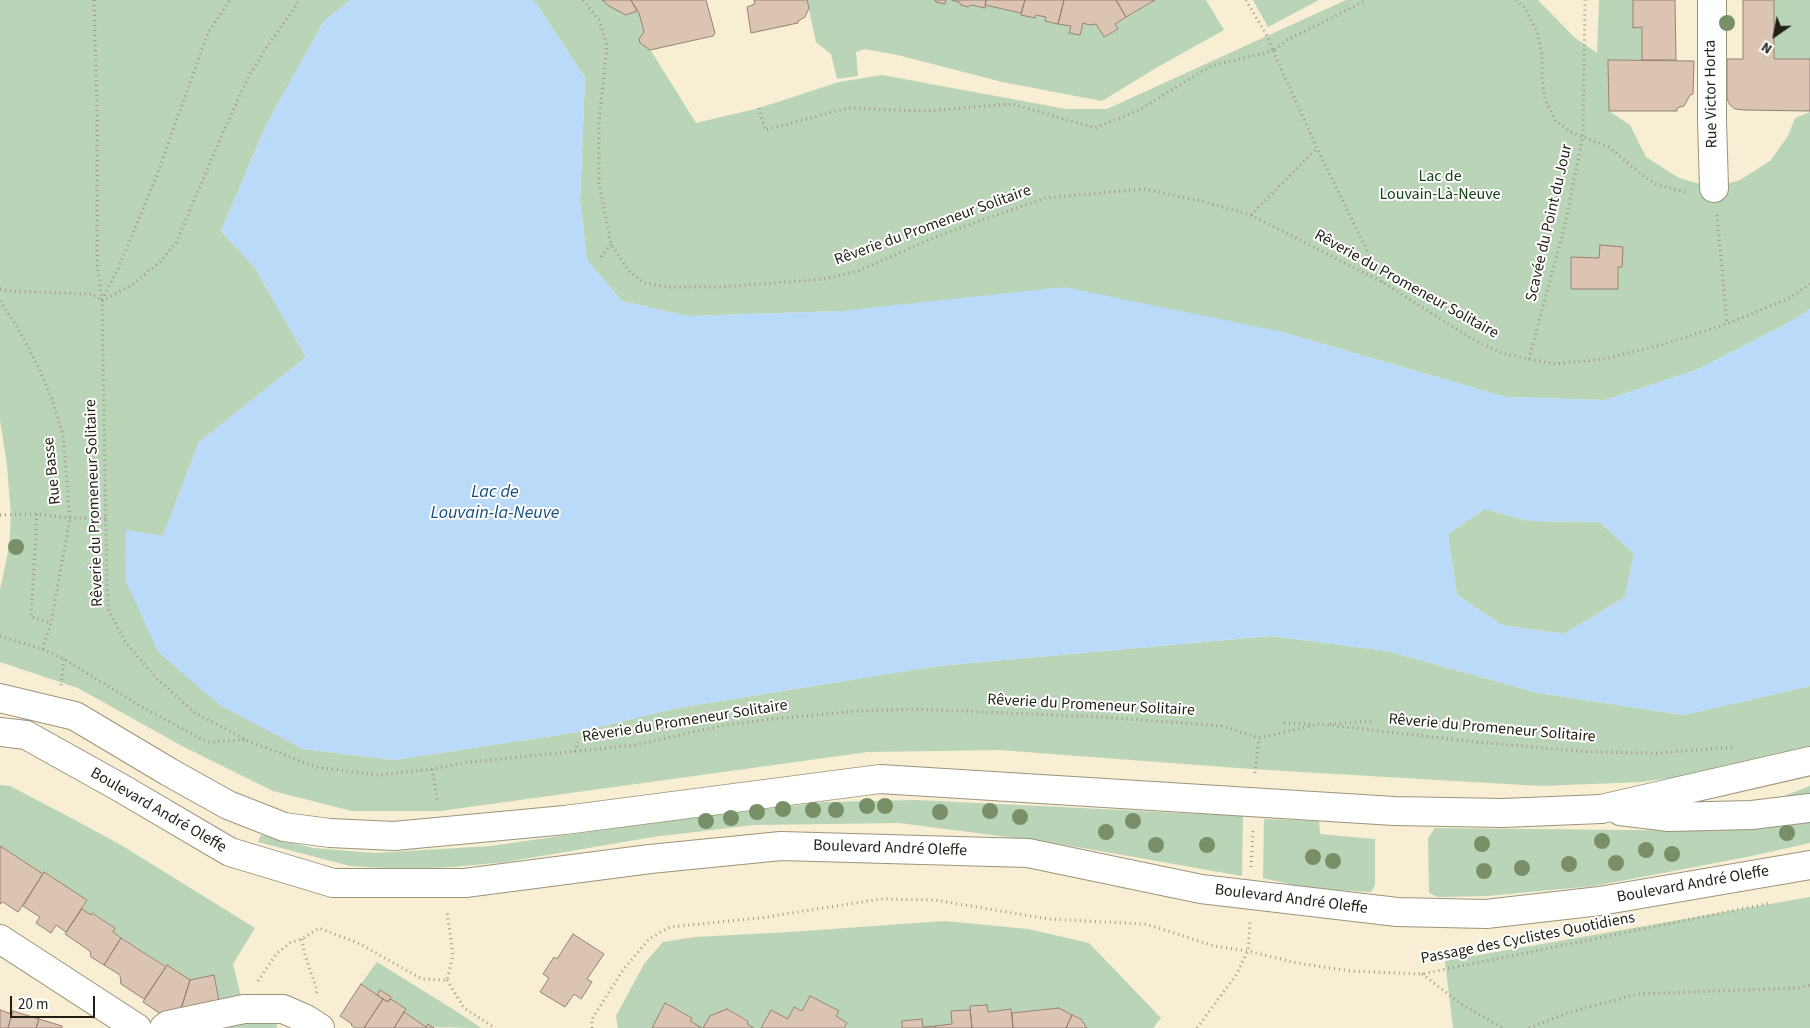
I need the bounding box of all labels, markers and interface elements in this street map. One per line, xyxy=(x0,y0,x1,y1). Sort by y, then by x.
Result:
north arrow xyxy=(1750,10,1800,60)
text: N xyxy=(1757,37,1776,59)
street label: Rue Victor Horta xyxy=(1701,40,1723,148)
street label: Scavée du Point du Jour xyxy=(1523,142,1577,304)
park label: Lac de Louvain-Là-Neuve xyxy=(1380,167,1500,205)
street label: Rêverie du Promeneur Solitaire xyxy=(832,181,1034,271)
street label: Rêverie du Promeneur Solitaire xyxy=(1310,226,1502,344)
street label: Rêverie du Promeneur Solitaire xyxy=(82,399,108,607)
street label: Rue Basse xyxy=(40,436,66,506)
water label: Lac de Louvain-la-Neuve xyxy=(431,482,559,524)
street label: Rêverie du Promeneur Solitaire xyxy=(987,691,1195,721)
street label: Rêverie du Promeneur Solitaire xyxy=(581,696,789,748)
street label: Rêverie du Promeneur Solitaire xyxy=(1388,710,1596,748)
street label: Boulevard André Oleffe xyxy=(87,764,229,858)
street label: Boulevard André Oleffe xyxy=(813,837,967,861)
street label: Boulevard André Oleffe xyxy=(1615,862,1771,908)
street label: Boulevard André Oleffe xyxy=(1213,881,1369,919)
street label: Passage des Cyclistes Quotidiens xyxy=(1419,909,1637,969)
scale bar xyxy=(12,986,98,1018)
text: 20 m xyxy=(18,994,48,1015)

